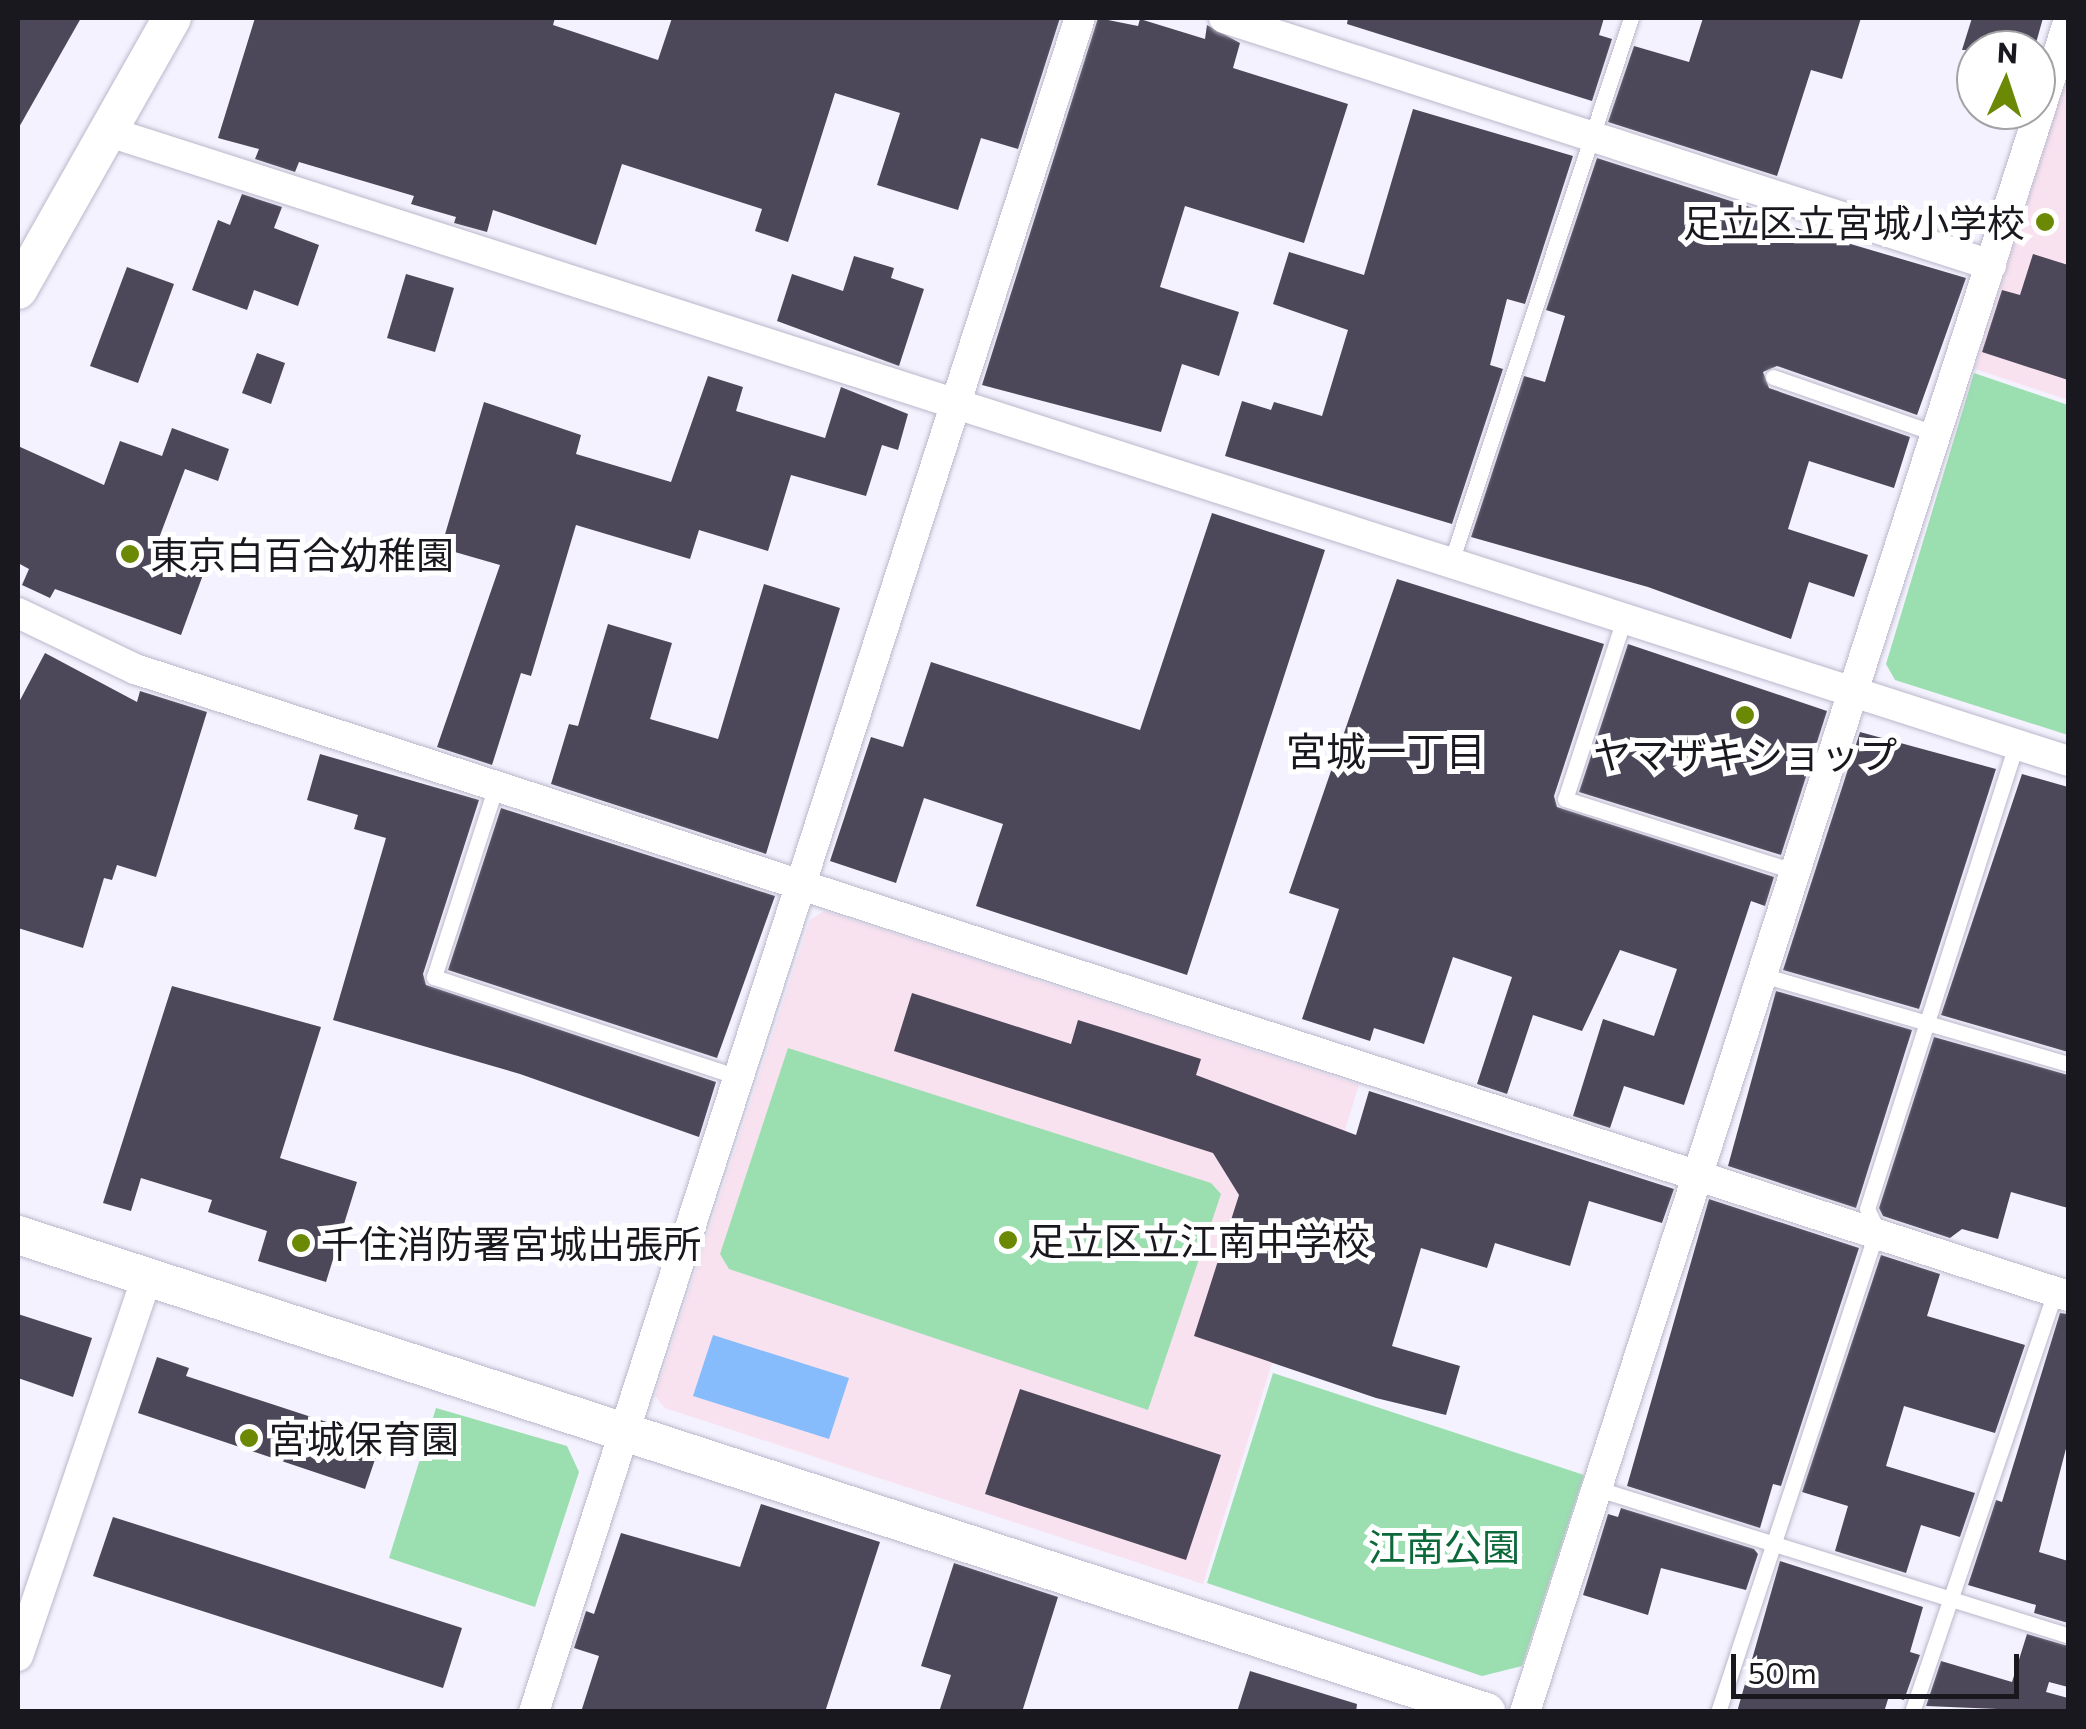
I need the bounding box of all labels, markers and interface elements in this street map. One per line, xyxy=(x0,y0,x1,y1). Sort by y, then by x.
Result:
north arrow xyxy=(1956,30,2056,130)
text: N xyxy=(1996,35,2019,70)
place label: 足立区立宮城小学校 xyxy=(1683,199,2025,245)
marker: 足立区立宮城小学校 xyxy=(2034,211,2056,233)
place label: 東京白百合幼稚園 xyxy=(150,531,454,577)
marker: 東京白百合幼稚園 xyxy=(119,543,141,565)
marker: ヤマザキショップ xyxy=(1734,704,1756,726)
district label: 宮城一丁目 xyxy=(1286,726,1486,774)
place label: ヤマザキショップ xyxy=(1593,731,1897,777)
place label: 足立区立江南中学校 xyxy=(1028,1217,1370,1263)
place label: 千住消防署宮城出張所 xyxy=(321,1220,701,1266)
marker: 足立区立江南中学校 xyxy=(997,1229,1019,1251)
marker: 千住消防署宮城出張所 xyxy=(290,1232,312,1254)
place label: 宮城保育園 xyxy=(269,1415,459,1461)
marker: 宮城保育園 xyxy=(238,1427,260,1449)
park label: 江南公園 xyxy=(1368,1523,1520,1569)
scale bar xyxy=(1736,1634,2024,1696)
text: 50 m xyxy=(1748,1653,1817,1690)

